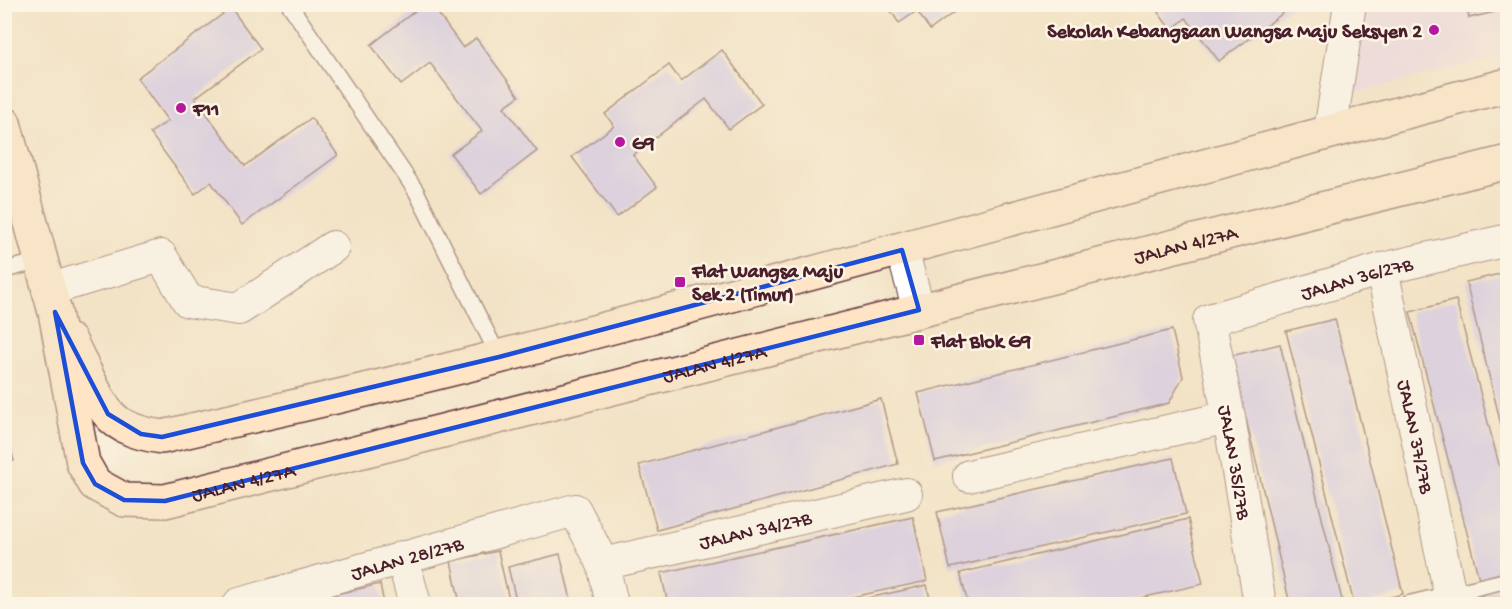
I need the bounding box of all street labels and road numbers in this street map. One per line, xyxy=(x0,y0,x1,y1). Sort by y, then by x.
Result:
street label: JALAN 4/27A xyxy=(1132,222,1241,271)
street label: JALAN 36/27B xyxy=(1299,254,1416,307)
street label: JALAN 4/27A xyxy=(661,341,770,390)
street label: JALAN 37/27B xyxy=(1390,378,1437,497)
street label: JALAN 35/27B xyxy=(1211,404,1254,522)
street label: JALAN 4/27A xyxy=(190,460,299,509)
street label: JALAN 34/27B xyxy=(697,508,815,556)
street label: JALAN 28/27B xyxy=(349,534,467,587)

